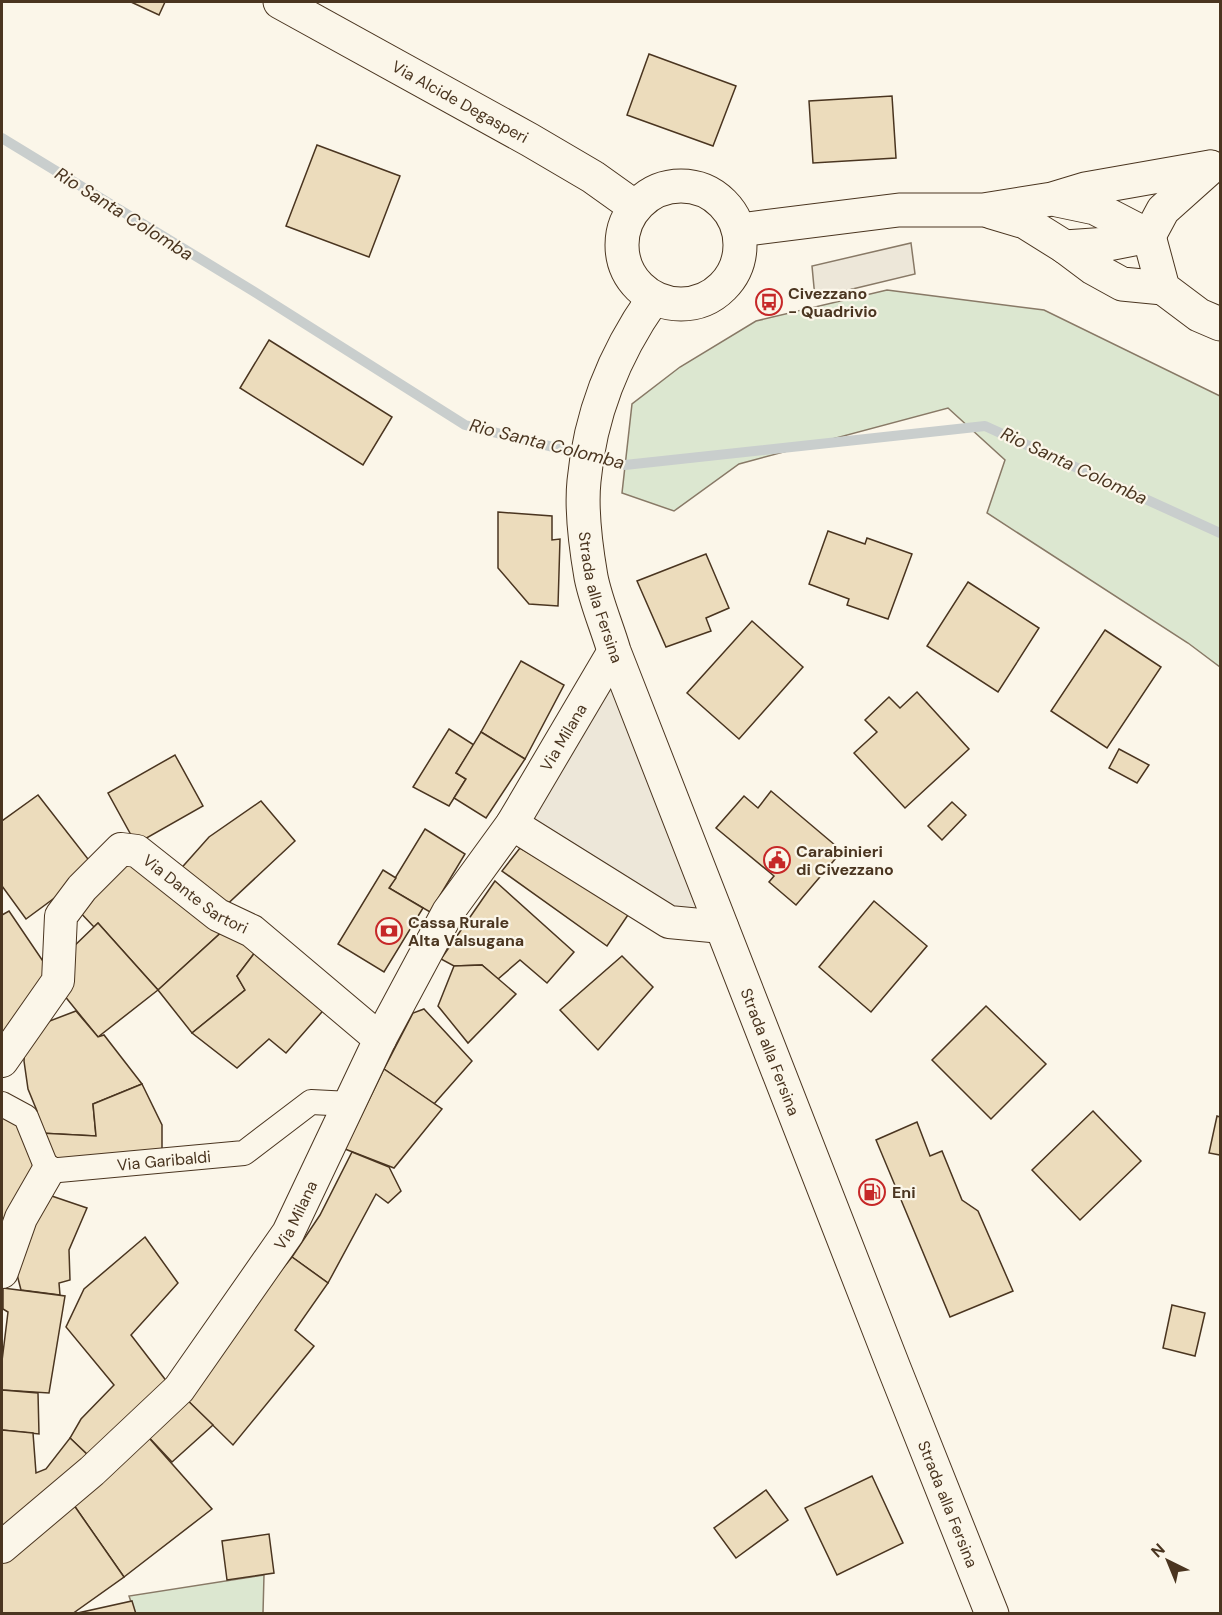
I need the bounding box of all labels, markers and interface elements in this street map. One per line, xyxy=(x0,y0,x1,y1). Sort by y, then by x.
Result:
street label: Via Alcide Degasperi xyxy=(388,55,532,148)
water label: Rio Santa Colomba xyxy=(50,162,198,266)
place label: Civezzano - Quadrivio xyxy=(788,283,877,322)
bus stop icon: Civezzano - Quadrivio xyxy=(754,287,784,317)
water label: Rio Santa Colomba xyxy=(467,413,627,475)
water label: Rio Santa Colomba xyxy=(997,422,1151,511)
street label: Strada alla Fersina xyxy=(574,530,628,666)
street label: Via Milana xyxy=(535,700,591,775)
place label: Carabinieri di Civezzano xyxy=(796,841,894,880)
public building icon: Carabinieri di Civezzano xyxy=(762,845,792,875)
street label: Via Dante Sartori xyxy=(139,849,252,938)
place label: Cassa Rurale Alta Valsugana xyxy=(408,912,524,951)
bank icon: Cassa Rurale Alta Valsugana xyxy=(374,916,404,946)
street label: Strada alla Fersina xyxy=(736,985,805,1118)
street label: Via Garibaldi xyxy=(116,1146,212,1175)
street label: Via Milana xyxy=(269,1177,322,1254)
fuel station icon: Eni xyxy=(857,1177,887,1207)
place label: Eni xyxy=(892,1182,916,1203)
street label: Strada alla Fersina xyxy=(913,1437,983,1571)
north arrow xyxy=(1138,1531,1198,1591)
text: N xyxy=(1147,1539,1170,1562)

